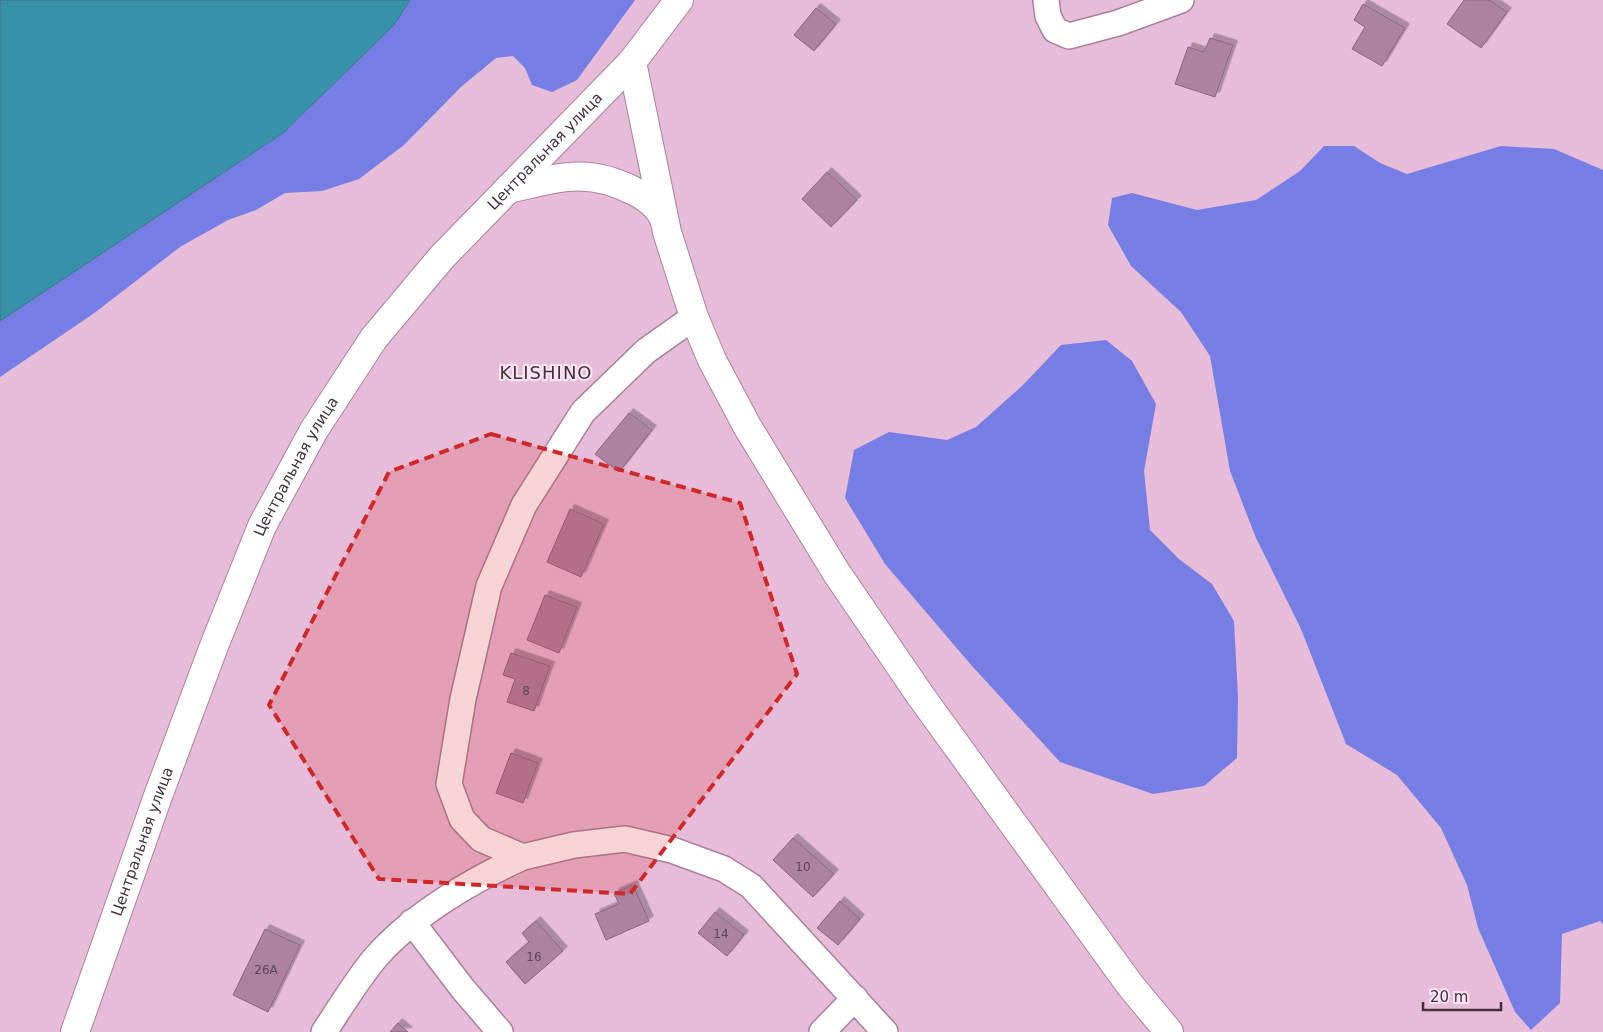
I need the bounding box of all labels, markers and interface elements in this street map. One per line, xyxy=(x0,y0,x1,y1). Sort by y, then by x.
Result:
street label: Центральная улица xyxy=(484,89,606,214)
district label: KLISHINO xyxy=(499,362,593,383)
street label: Центральная улица xyxy=(250,393,342,539)
house number: 8 xyxy=(522,684,530,698)
street label: Центральная улица xyxy=(107,764,177,919)
house number: 10 xyxy=(795,860,811,874)
house number: 14 xyxy=(713,927,729,941)
house number: 16 xyxy=(526,950,542,964)
house number: 26А xyxy=(254,963,279,977)
scale bar xyxy=(1423,980,1500,1012)
text: 20 m xyxy=(1430,988,1468,1006)

